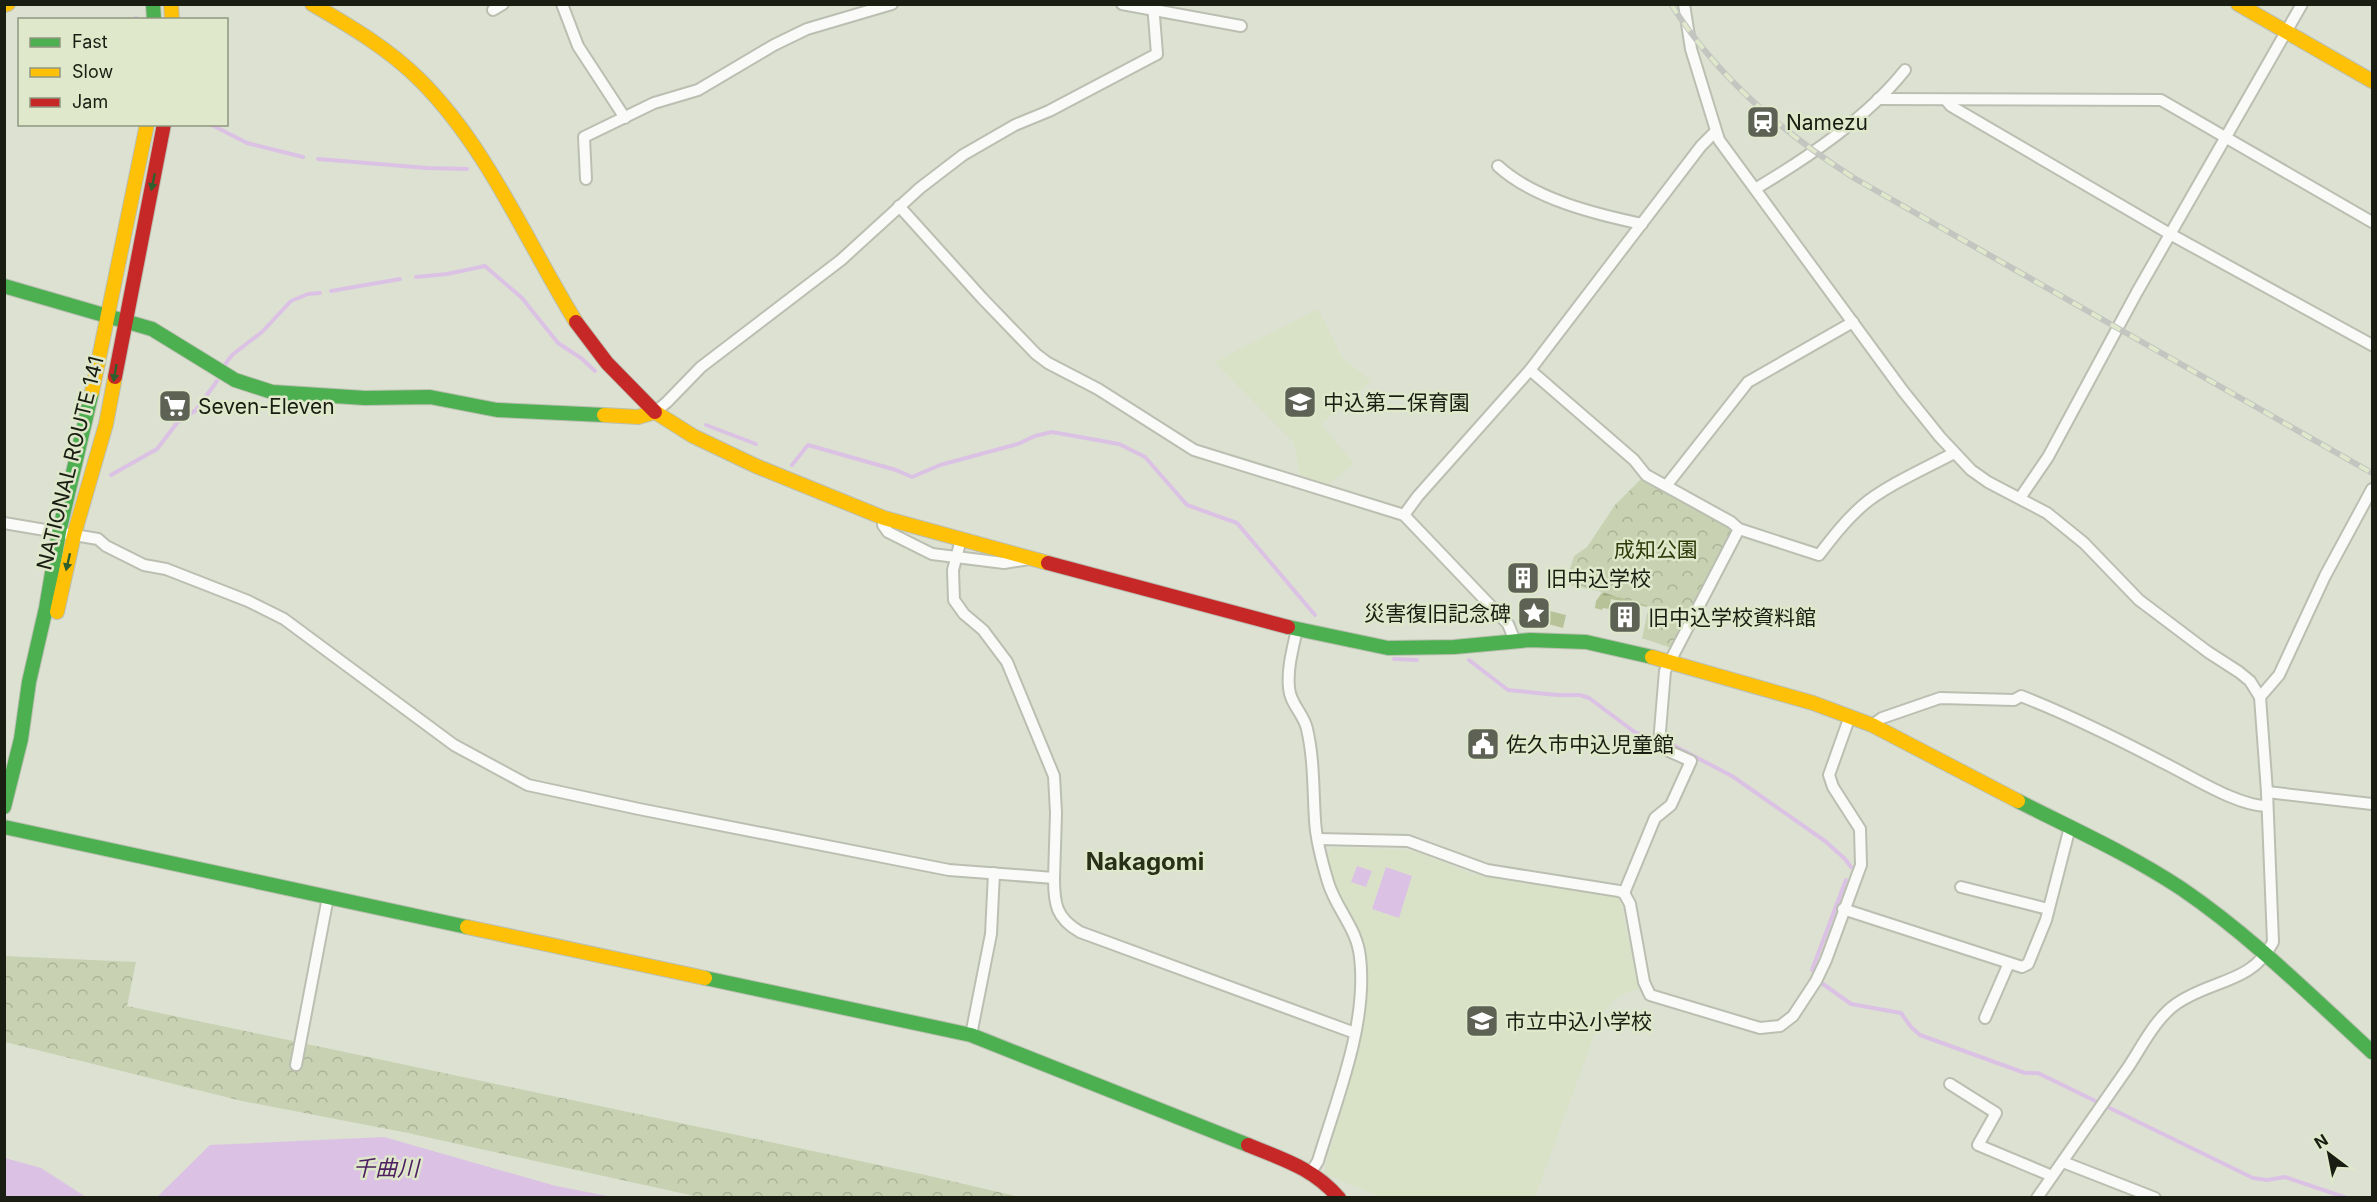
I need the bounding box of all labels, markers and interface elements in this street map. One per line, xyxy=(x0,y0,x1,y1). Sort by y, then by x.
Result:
legend xyxy=(18,18,228,126)
text: Fast xyxy=(72,31,108,52)
text: Slow xyxy=(72,61,113,82)
text: Jam xyxy=(72,91,108,112)
station icon: Namezu xyxy=(1745,104,1781,140)
place label: Namezu xyxy=(1786,110,1868,135)
one-way arrow xyxy=(148,173,158,191)
street label: NATIONAL ROUTE 141 xyxy=(31,354,109,572)
one-way arrow xyxy=(110,364,119,383)
school or university icon: 中込第二保育園 xyxy=(1282,384,1318,420)
supermarket icon: Seven-Eleven xyxy=(157,388,193,424)
place label: 中込第二保育園 xyxy=(1323,390,1470,415)
place label: Seven-Eleven xyxy=(198,394,335,419)
park label: 成知公園 xyxy=(1614,537,1698,562)
one-way arrow xyxy=(62,553,72,572)
building icon: 旧中込学校 xyxy=(1505,560,1541,596)
place label: 旧中込学校 xyxy=(1546,566,1651,591)
place icon: 災害復旧記念碑 xyxy=(1516,595,1552,631)
building icon: 旧中込学校資料館 xyxy=(1607,599,1643,635)
place label: 災害復旧記念碑 xyxy=(1364,601,1511,626)
place label: 旧中込学校資料館 xyxy=(1648,605,1816,630)
public building icon: 佐久市中込児童館 xyxy=(1465,726,1501,762)
place label: 佐久市中込児童館 xyxy=(1506,732,1674,757)
district label: Nakagomi xyxy=(1086,847,1204,876)
school or university icon: 市立中込小学校 xyxy=(1464,1003,1500,1039)
place label: 市立中込小学校 xyxy=(1505,1009,1652,1034)
north arrow xyxy=(2299,1124,2359,1184)
text: N xyxy=(2311,1130,2332,1153)
water label: 千曲川 xyxy=(353,1155,421,1181)

